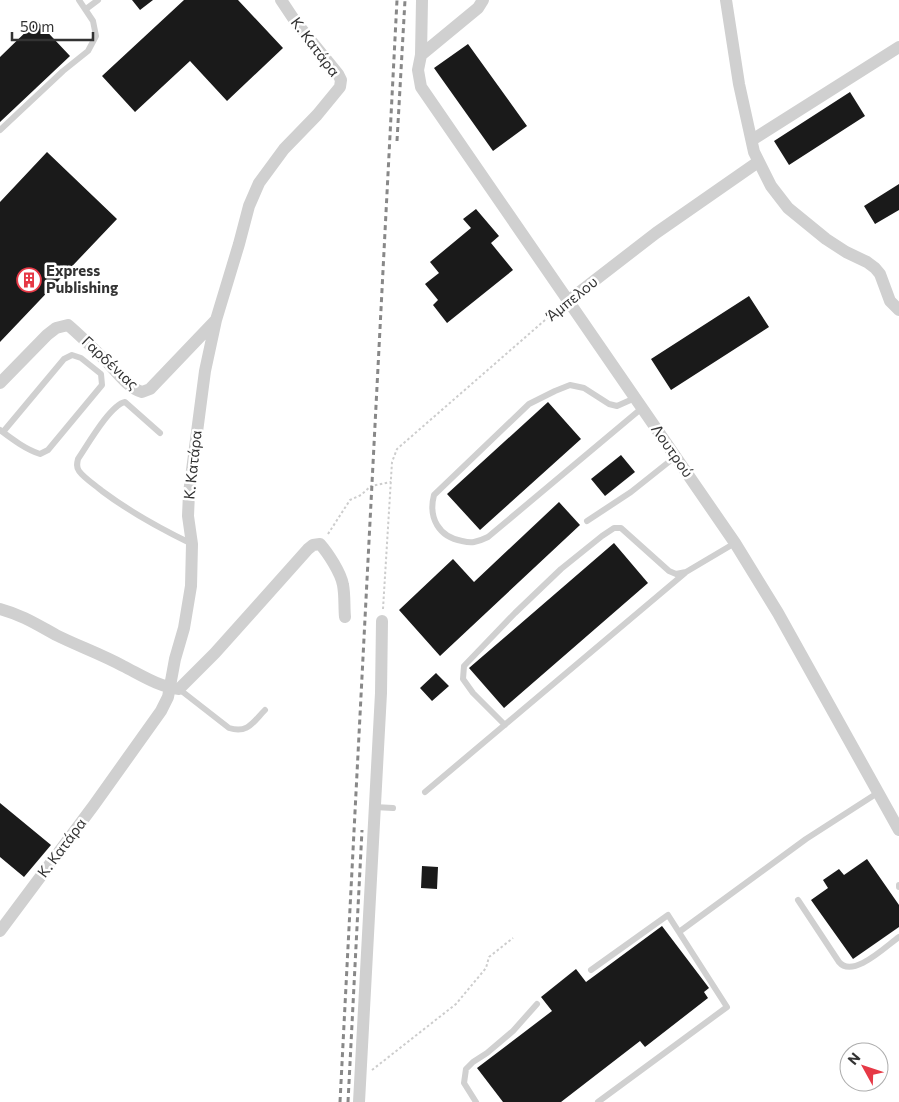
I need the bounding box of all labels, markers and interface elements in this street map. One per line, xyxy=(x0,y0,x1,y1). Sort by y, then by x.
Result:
scale bar xyxy=(12,10,94,42)
street label: Κ. Κατάρα xyxy=(288,13,344,80)
text: 50 m xyxy=(20,17,54,35)
place label: Express Publishing xyxy=(46,261,118,296)
building icon: Express Publishing xyxy=(16,267,42,293)
street label: Άμπελου xyxy=(541,272,601,325)
street label: Γαρδένιας xyxy=(79,332,143,393)
street label: Λουτρού xyxy=(648,420,698,480)
street label: Κ. Κατάρα xyxy=(179,429,205,500)
street label: Κ. Κατάρα xyxy=(33,814,89,881)
north arrow xyxy=(839,1042,889,1092)
text: N xyxy=(844,1049,864,1068)

